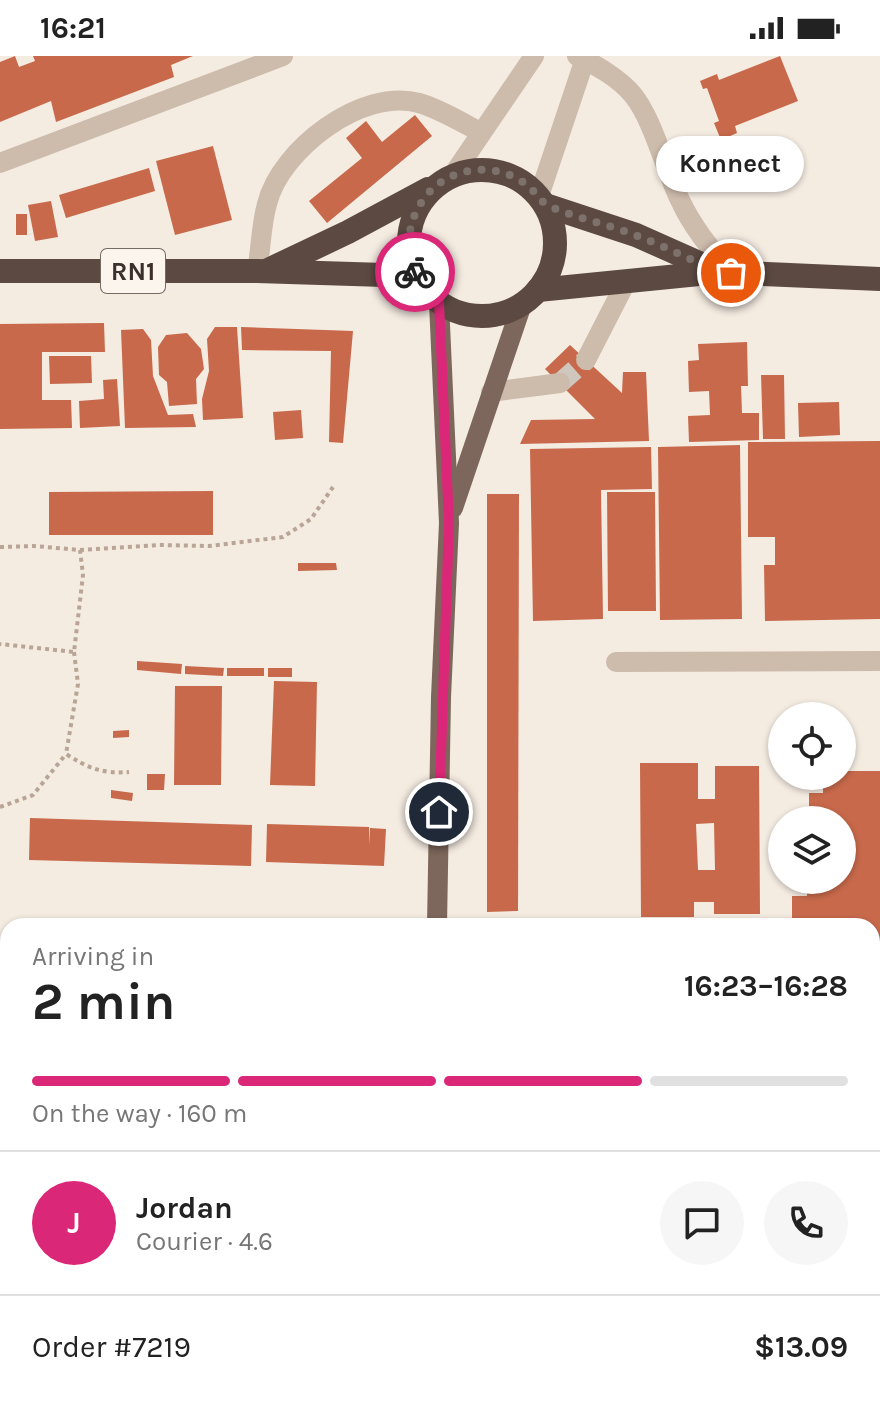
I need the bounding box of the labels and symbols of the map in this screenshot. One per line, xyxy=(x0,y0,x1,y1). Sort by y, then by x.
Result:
callout: Konnect xyxy=(657,137,805,193)
courier xyxy=(375,232,455,312)
pin xyxy=(697,239,765,307)
road number: RN1 xyxy=(101,249,165,293)
pin xyxy=(405,778,473,846)

